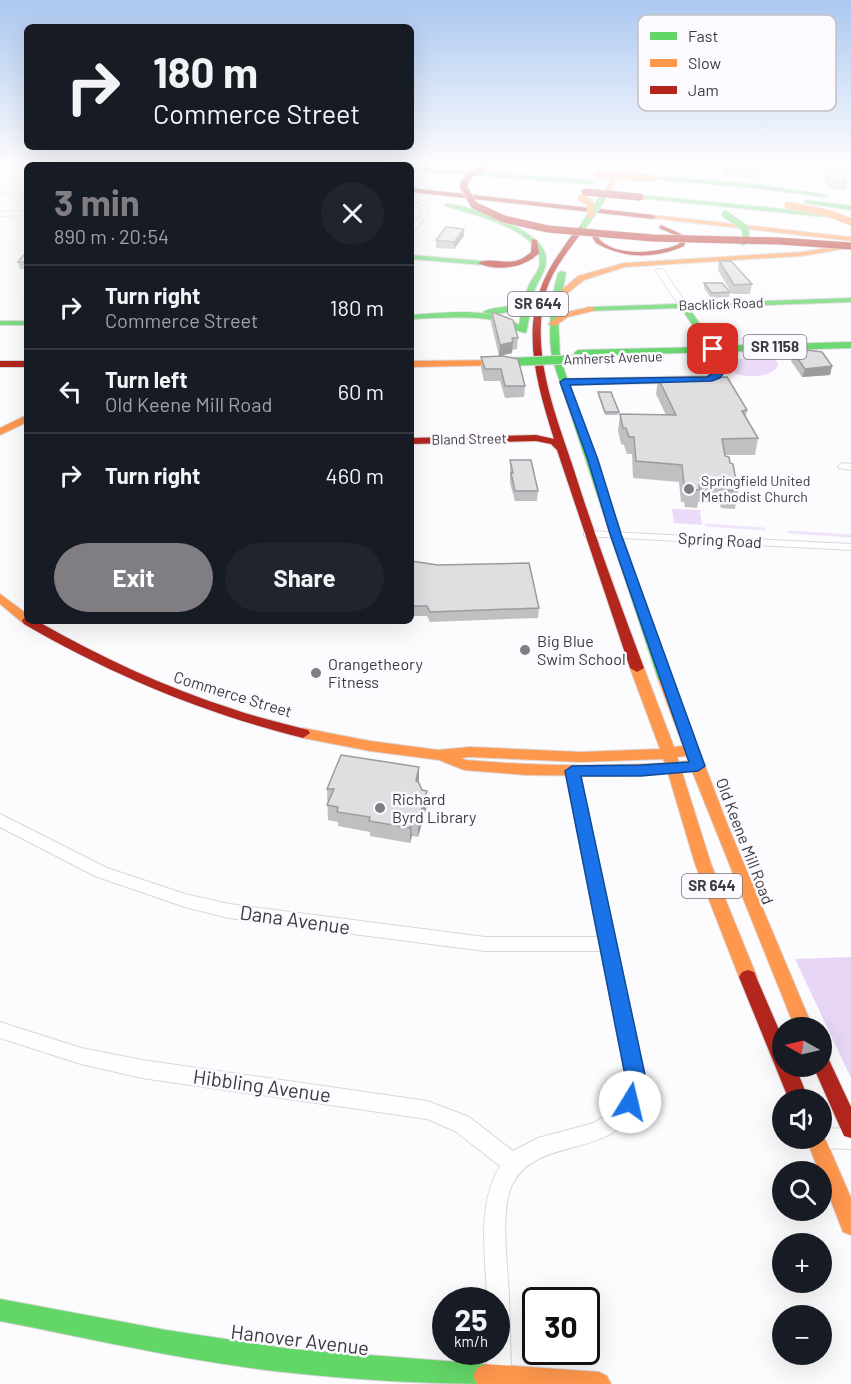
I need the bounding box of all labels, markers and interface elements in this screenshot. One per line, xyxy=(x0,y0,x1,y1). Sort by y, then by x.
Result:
legend xyxy=(638,15,836,111)
text: Fast xyxy=(688,26,718,45)
text: 180 m xyxy=(153,46,258,96)
icon: right xyxy=(54,48,132,126)
text: Slow xyxy=(688,53,721,72)
text: Jam xyxy=(688,80,719,99)
text: Commerce Street xyxy=(153,97,360,129)
text: 3 min xyxy=(54,180,140,223)
button: close xyxy=(321,182,384,245)
text: 890 m · 20:54 xyxy=(54,224,169,248)
text: Turn right xyxy=(105,282,200,308)
icon: right xyxy=(54,291,87,324)
road number: SR 644 xyxy=(508,292,568,316)
text: 180 m xyxy=(330,294,384,320)
street label: Backlick Road xyxy=(678,294,764,313)
text: Commerce Street xyxy=(105,308,258,332)
pin xyxy=(687,323,738,374)
icon: arrive xyxy=(696,332,729,365)
road number: SR 1158 xyxy=(744,335,806,359)
street label: Amherst Avenue xyxy=(563,347,663,368)
text: Turn left xyxy=(105,366,188,392)
icon: left xyxy=(54,375,87,408)
text: 60 m xyxy=(338,378,384,404)
text: Old Keene Mill Road xyxy=(105,392,272,416)
street label: Bland Street xyxy=(431,429,507,448)
icon: right xyxy=(54,459,87,492)
text: Turn right xyxy=(105,462,200,488)
text: 460 m xyxy=(326,462,384,488)
place label: Springfield United Methodist Church xyxy=(701,472,810,505)
marker: Springfield United Methodist Church xyxy=(682,482,696,496)
street label: Spring Road xyxy=(678,528,762,551)
button: Exit xyxy=(54,543,213,612)
button: Share xyxy=(225,543,384,612)
place label: Big Blue Swim School xyxy=(537,631,626,668)
marker: Big Blue Swim School xyxy=(518,643,532,657)
place label: Orangetheory Fitness xyxy=(328,654,423,691)
street label: Commerce Street xyxy=(172,666,295,721)
marker: Orangetheory Fitness xyxy=(309,666,323,680)
street label: Old Keene Mill Road xyxy=(713,775,778,907)
place label: Richard Byrd Library xyxy=(392,789,477,826)
marker: Richard Byrd Library xyxy=(373,801,387,815)
road number: SR 644 xyxy=(682,874,742,898)
street label: Dana Avenue xyxy=(238,899,352,939)
north arrow xyxy=(772,1017,832,1077)
map controls xyxy=(772,1017,832,1365)
street label: Hibbling Avenue xyxy=(192,1063,333,1107)
position arrow xyxy=(598,1070,662,1134)
button: sound xyxy=(772,1089,832,1149)
button: search xyxy=(772,1161,832,1221)
button: + xyxy=(772,1233,832,1293)
speed limit sign: 30 xyxy=(522,1287,600,1365)
text: 25 xyxy=(455,1301,487,1337)
button: − xyxy=(772,1305,832,1365)
street label: Hanover Avenue xyxy=(230,1319,371,1359)
text: km/h xyxy=(454,1332,488,1350)

